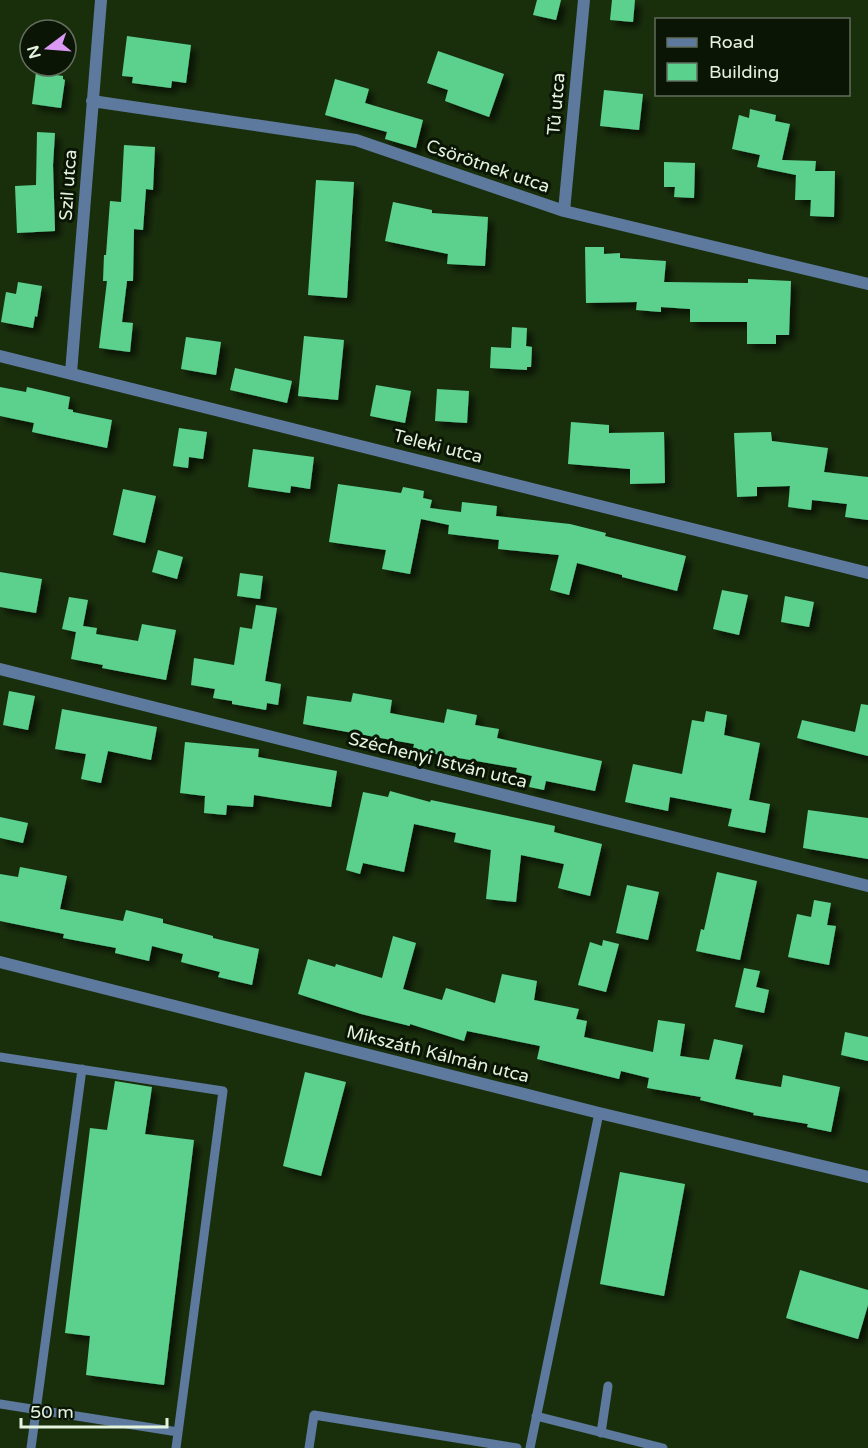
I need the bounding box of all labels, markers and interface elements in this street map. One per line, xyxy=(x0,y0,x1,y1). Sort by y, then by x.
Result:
north arrow xyxy=(18,18,78,78)
legend xyxy=(655,18,850,96)
text: Road xyxy=(709,31,754,53)
text: N xyxy=(23,43,46,61)
text: Building xyxy=(709,61,779,83)
street label: Tű utca xyxy=(542,72,570,136)
street label: Csörötnek utca xyxy=(423,135,553,197)
street label: Szil utca xyxy=(55,149,81,221)
street label: Teleki utca xyxy=(391,424,485,468)
street label: Széchenyi István utca xyxy=(346,727,530,793)
street label: Mikszáth Kálmán utca xyxy=(344,1021,532,1087)
scale bar xyxy=(21,1391,166,1429)
text: 50 m xyxy=(30,1401,74,1423)

